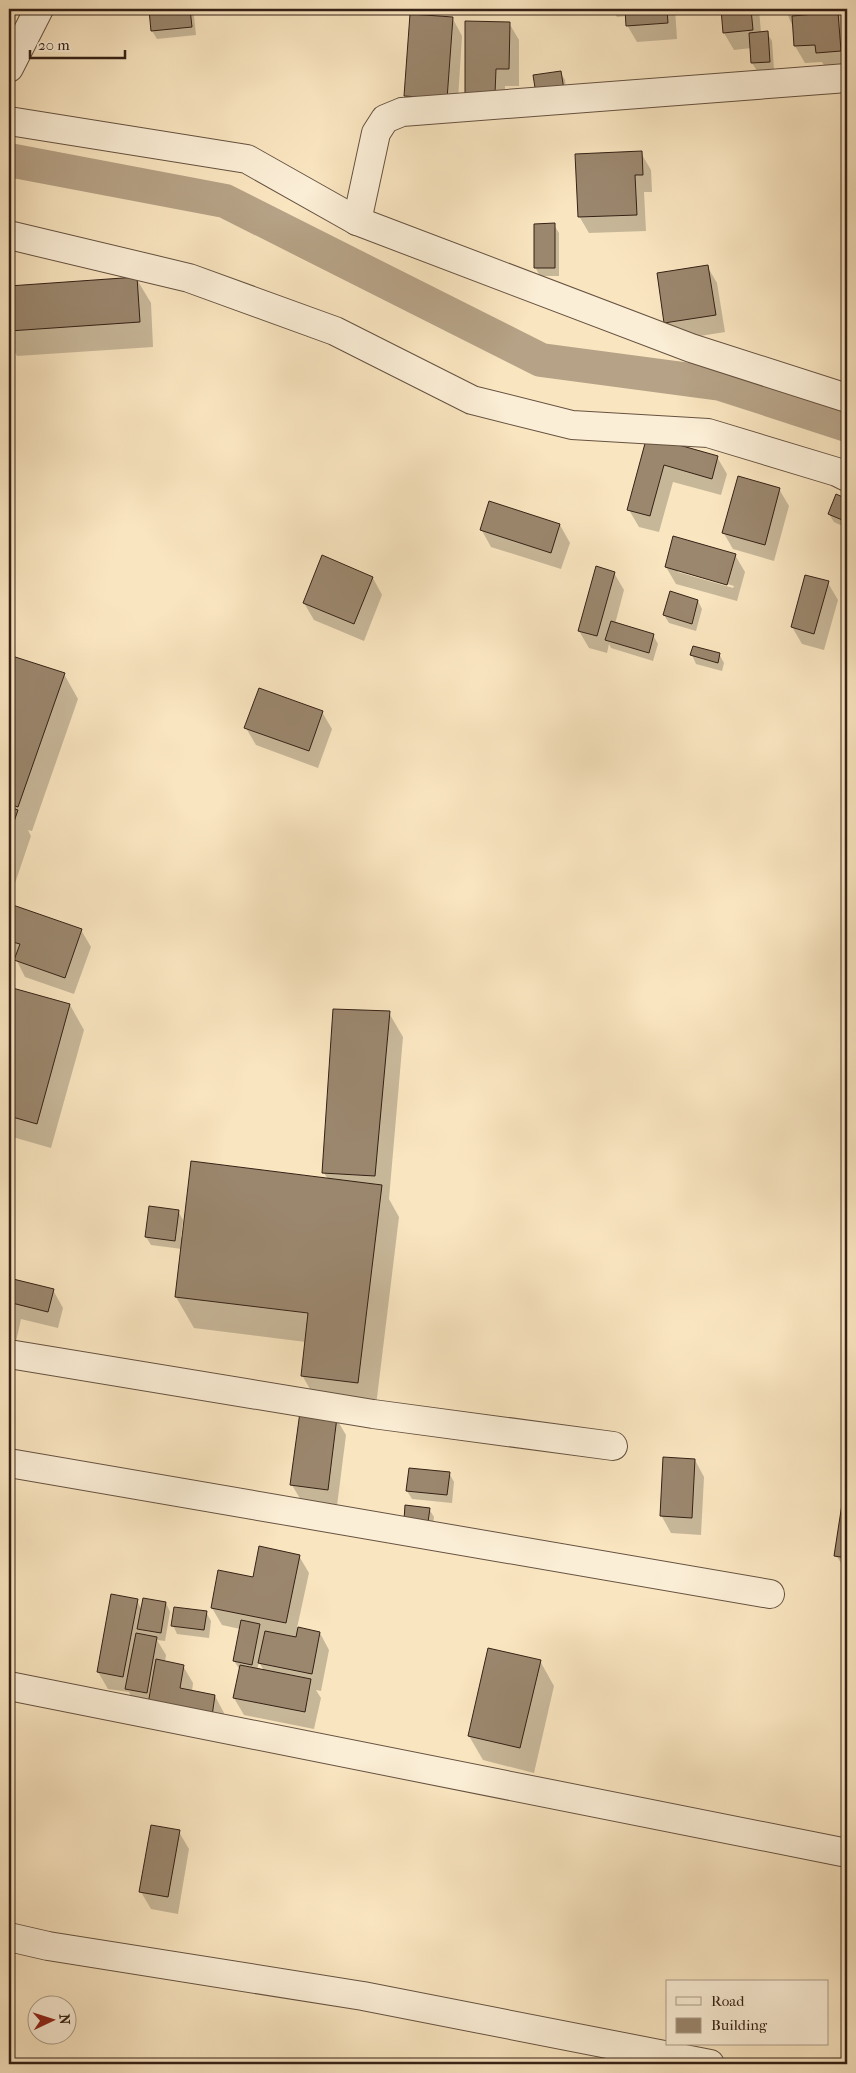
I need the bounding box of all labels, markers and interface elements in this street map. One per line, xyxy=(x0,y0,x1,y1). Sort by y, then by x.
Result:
scale bar xyxy=(30,28,125,60)
text: 20 m xyxy=(38,36,70,54)
legend xyxy=(666,1980,828,2046)
text: Road xyxy=(711,1992,745,2010)
north arrow xyxy=(28,1996,78,2046)
text: N xyxy=(56,2013,73,2025)
text: Building xyxy=(711,2016,768,2034)

